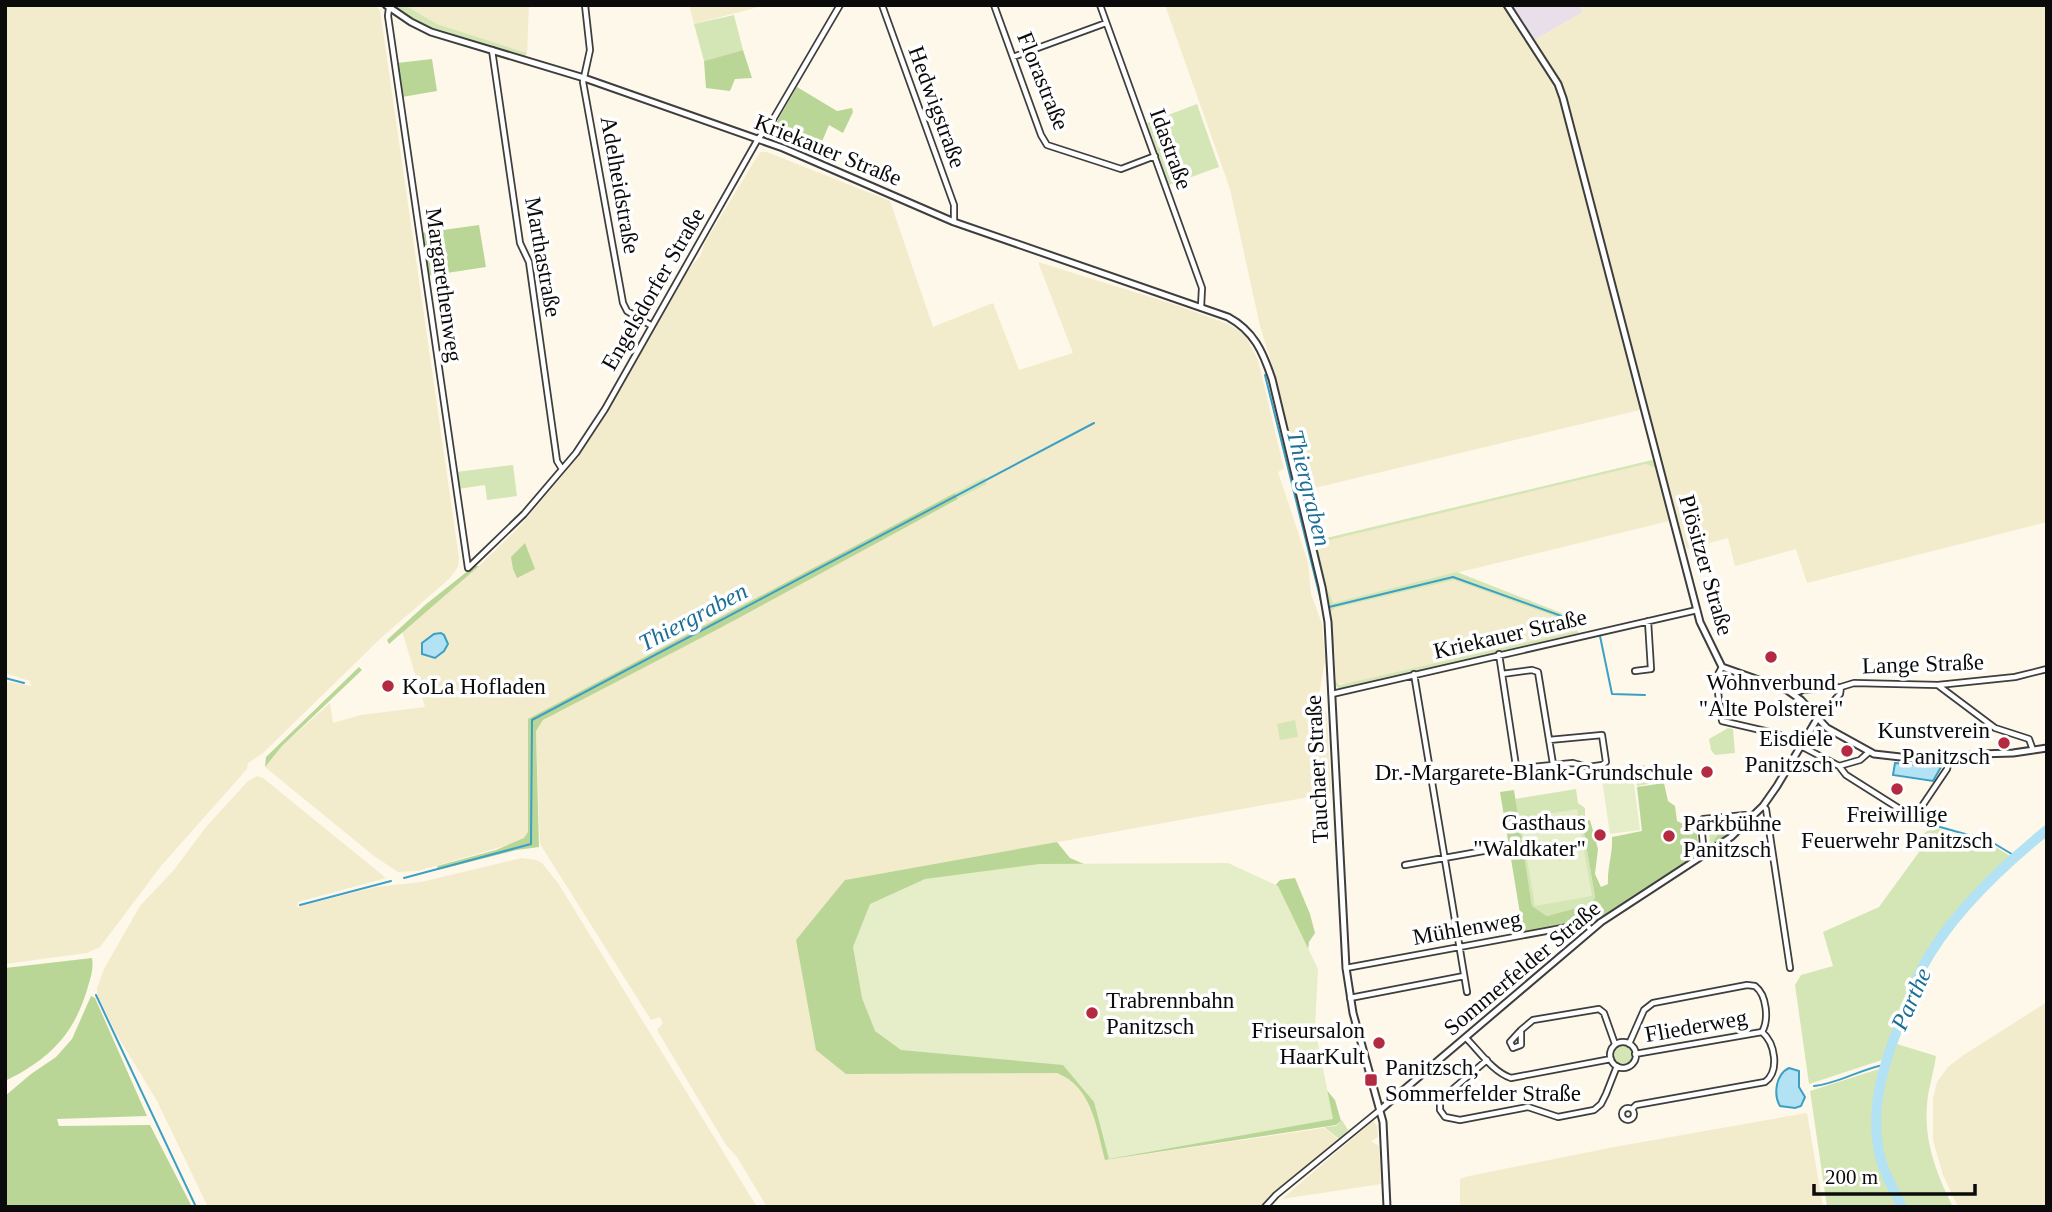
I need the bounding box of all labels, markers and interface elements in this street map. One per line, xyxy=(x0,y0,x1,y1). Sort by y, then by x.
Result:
street label: Florastraße xyxy=(1012,28,1074,134)
street label: Hedwigstraße xyxy=(903,43,971,171)
street label: Idastraße xyxy=(1145,105,1197,193)
street label: Kriekauer Straße xyxy=(751,109,905,191)
street label: Adelheidstraße xyxy=(596,114,644,256)
street label: Marthastraße xyxy=(520,195,566,319)
street label: Engelsdorfer Straße xyxy=(596,203,710,375)
street label: Margarethenweg xyxy=(421,206,467,364)
water label: Thiergraben xyxy=(1282,427,1336,549)
street label: Plösitzer Straße xyxy=(1674,492,1738,638)
water label: Thiergraben xyxy=(634,578,752,656)
street label: Kriekauer Straße xyxy=(1431,604,1589,664)
marker: Wohnverbund "Alte Polsterei" xyxy=(1763,649,1779,665)
street label: Lange Straße xyxy=(1862,649,1984,679)
place label: Wohnverbund "Alte Polsterei" xyxy=(1699,670,1843,721)
place label: KoLa Hofladen xyxy=(402,674,546,699)
marker: KoLa Hofladen xyxy=(380,678,396,694)
street label: Tauchaer Straße xyxy=(1301,694,1333,844)
place label: Kunstverein Panitzsch xyxy=(1878,718,1990,769)
place label: Eisdiele Panitzsch xyxy=(1745,726,1833,777)
marker: Kunstverein Panitzsch xyxy=(1996,735,2012,751)
marker: Eisdiele Panitzsch xyxy=(1839,743,1855,759)
place label: Dr.-Margarete-Blank-Grundschule xyxy=(1375,760,1693,785)
marker: Dr.-Margarete-Blank-Grundschule xyxy=(1699,764,1715,780)
marker: Freiwillige Feuerwehr Panitzsch xyxy=(1889,781,1905,797)
place label: Freiwillige Feuerwehr Panitzsch xyxy=(1801,802,1994,853)
place label: Gasthaus "Waldkater" xyxy=(1473,810,1586,861)
place label: Parkbühne Panitzsch xyxy=(1683,811,1781,862)
marker: Gasthaus "Waldkater" xyxy=(1592,827,1608,843)
marker: Parkbühne Panitzsch xyxy=(1661,828,1677,844)
street label: Sommerfelder Straße xyxy=(1439,895,1605,1041)
street label: Mühlenweg xyxy=(1411,906,1524,950)
water label: Parthe xyxy=(1885,964,1936,1035)
place label: Trabrennbahn Panitzsch xyxy=(1106,988,1235,1039)
marker: Trabrennbahn Panitzsch xyxy=(1084,1005,1100,1021)
street label: Fliederweg xyxy=(1643,1005,1750,1047)
place label: Friseursalon HaarKult xyxy=(1251,1018,1366,1069)
marker: Friseursalon HaarKult xyxy=(1371,1035,1387,1051)
place label: Panitzsch, Sommerfelder Straße xyxy=(1385,1055,1581,1106)
marker: Panitzsch, Sommerfelder Straße xyxy=(1363,1072,1379,1088)
scale bar xyxy=(1814,1152,1975,1196)
text: 200 m xyxy=(1825,1165,1878,1189)

